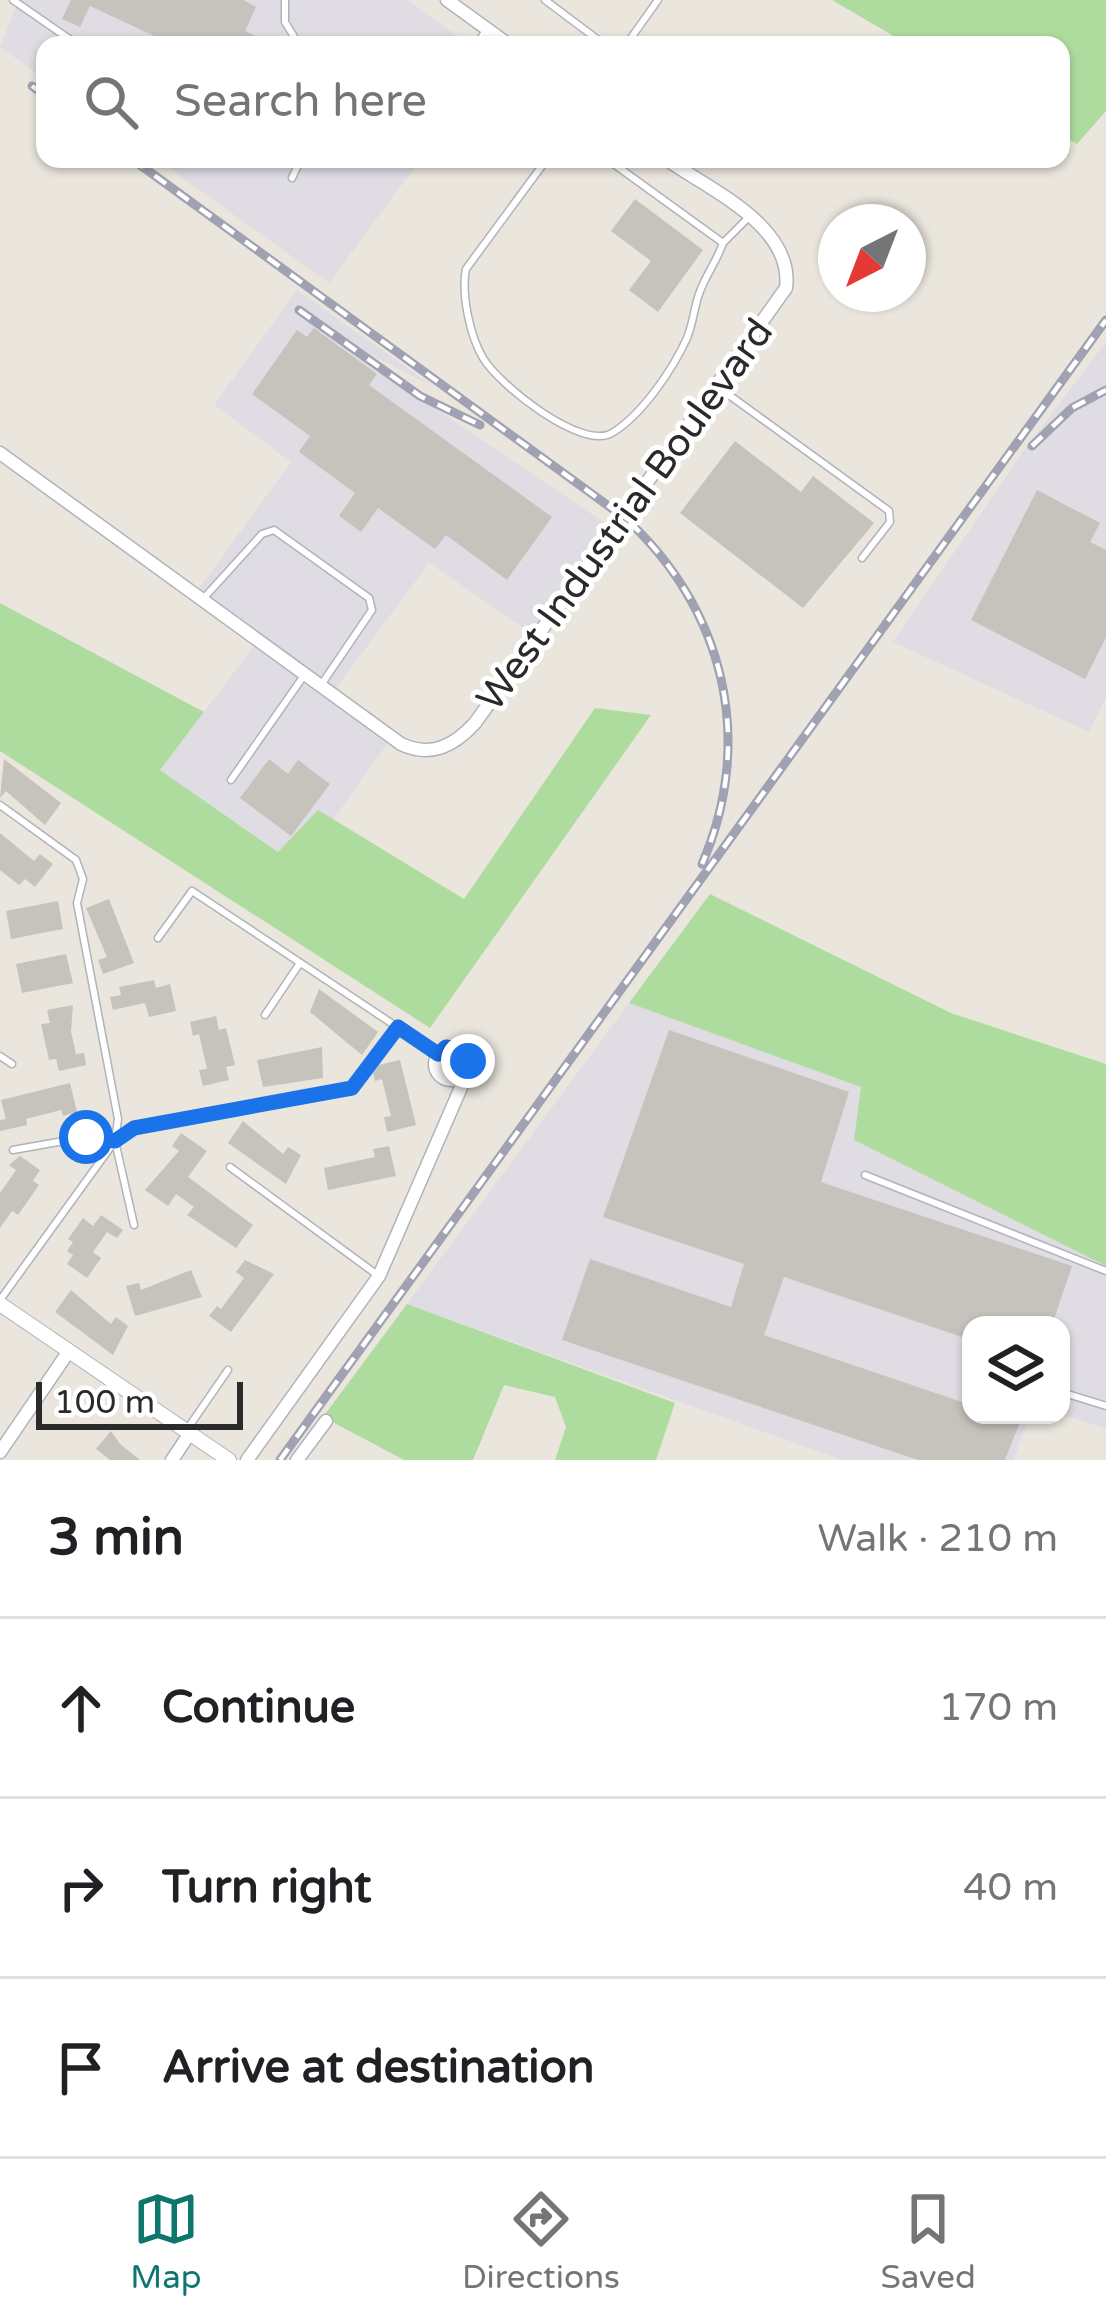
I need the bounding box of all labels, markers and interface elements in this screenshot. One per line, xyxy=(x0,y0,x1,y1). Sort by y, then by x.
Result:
search box xyxy=(36,36,1070,168)
icon: search xyxy=(78,69,144,135)
text: Search here xyxy=(174,75,427,129)
north arrow xyxy=(818,204,926,312)
street label: West Industrial Boulevard xyxy=(467,310,783,720)
route end xyxy=(441,1034,495,1088)
route start xyxy=(59,1110,113,1164)
map controls xyxy=(962,1316,1070,1424)
button: layers xyxy=(962,1316,1070,1424)
scale bar xyxy=(36,1376,243,1429)
text: 100 m xyxy=(54,1383,155,1422)
text: 3 min xyxy=(48,1507,184,1569)
text: Walk · 210 m xyxy=(817,1515,1058,1562)
icon: ahead xyxy=(48,1675,114,1741)
text: Continue xyxy=(162,1681,355,1735)
text: 170 m xyxy=(939,1684,1058,1731)
icon: right xyxy=(48,1855,114,1921)
text: Turn right xyxy=(162,1861,371,1915)
text: 40 m xyxy=(963,1864,1058,1911)
icon: arrive xyxy=(48,2035,114,2101)
text: Arrive at destination xyxy=(162,2041,594,2095)
tab: Map xyxy=(130,2186,202,2297)
tab: Directions xyxy=(462,2186,620,2297)
tab: Saved xyxy=(880,2186,976,2297)

